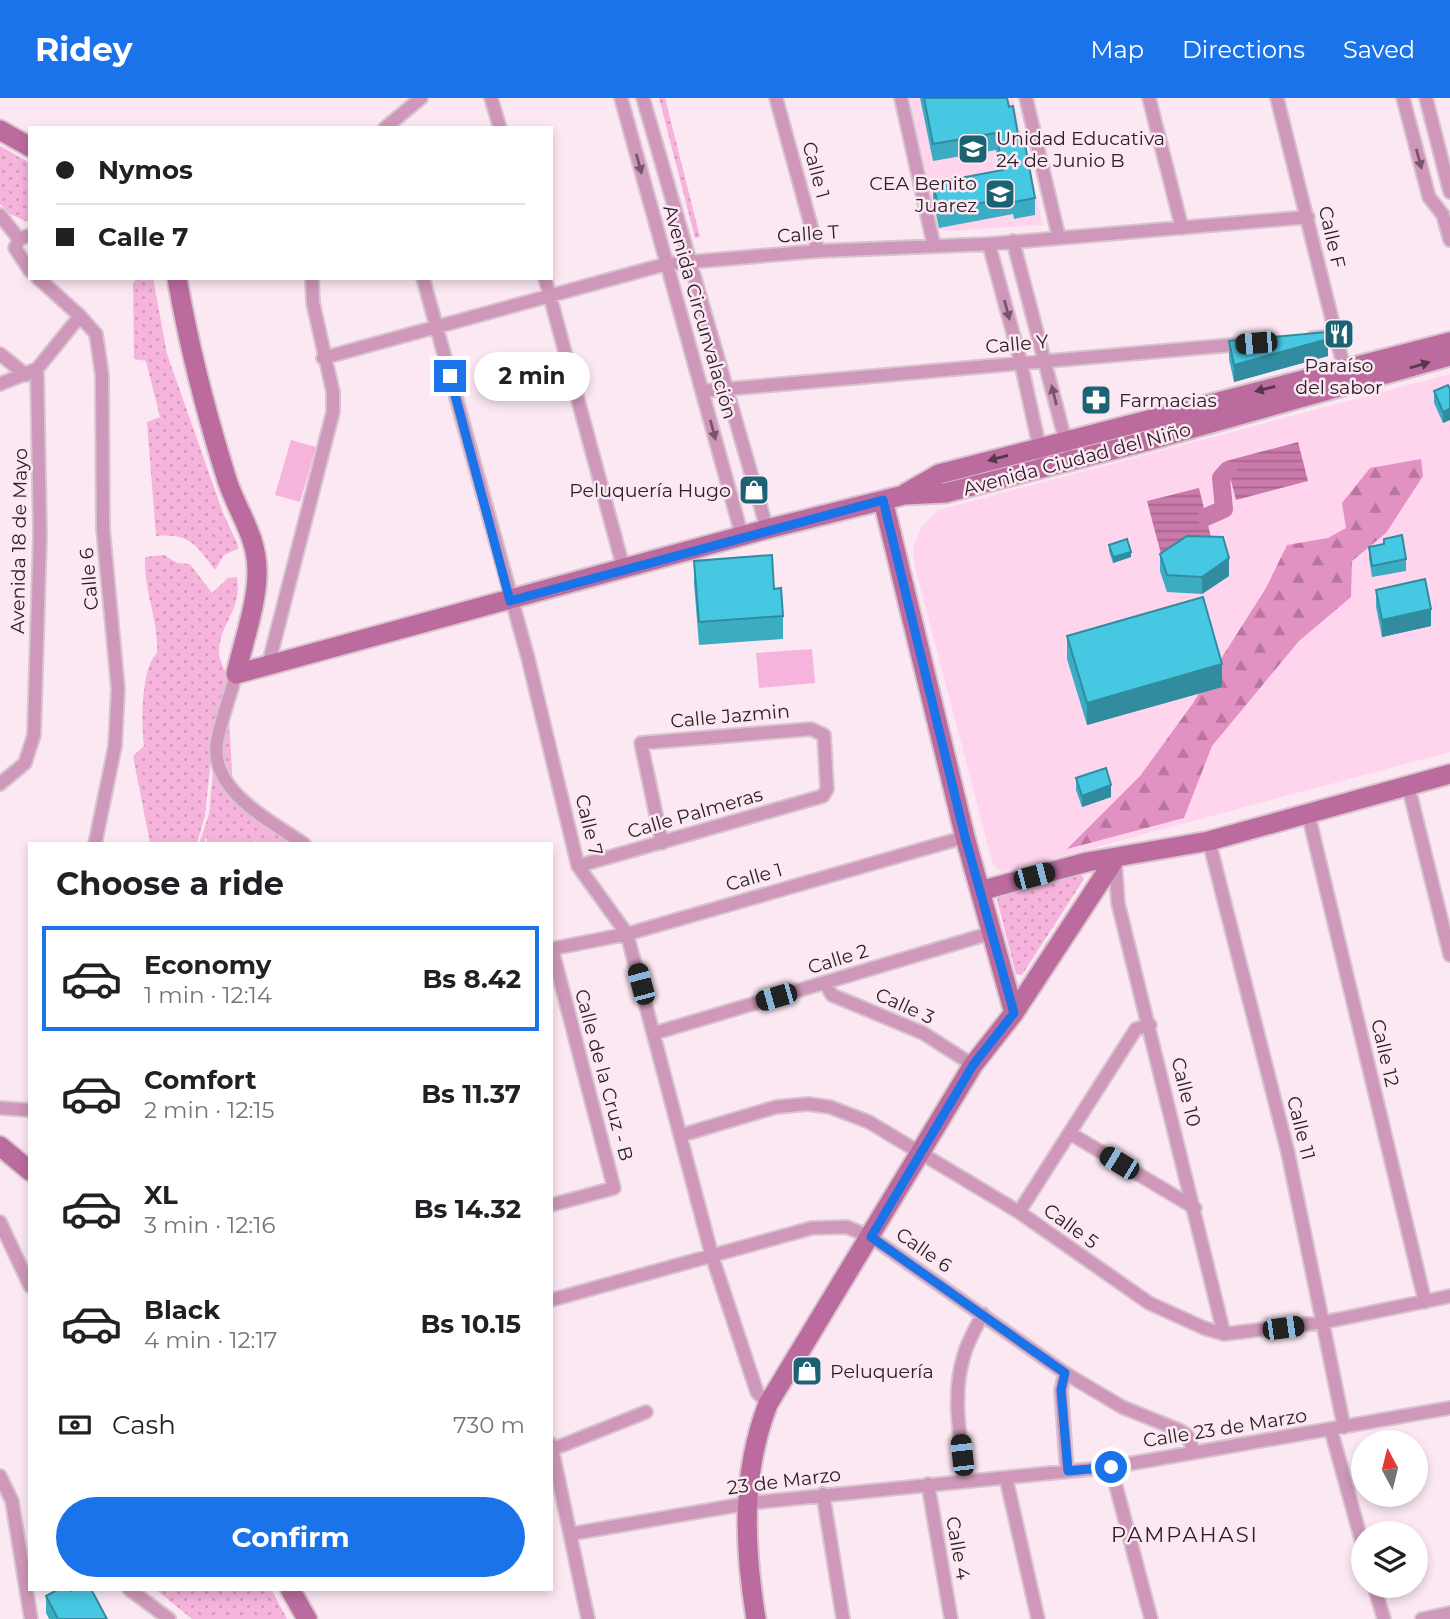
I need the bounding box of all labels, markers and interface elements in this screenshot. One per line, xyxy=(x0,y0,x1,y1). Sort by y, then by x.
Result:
text: Ridey xyxy=(35,29,133,69)
text: Map xyxy=(1091,35,1144,64)
text: Directions xyxy=(1182,35,1305,64)
text: Saved xyxy=(1343,35,1415,64)
place label: Unidad Educativa 24 de Junio B xyxy=(996,127,1165,172)
school or university icon: Unidad Educativa 24 de Junio B xyxy=(956,132,990,166)
street label: Calle 1 xyxy=(797,139,835,201)
one-way arrow xyxy=(1414,148,1425,170)
one-way arrow xyxy=(634,153,645,175)
text: Nymos xyxy=(98,154,193,186)
place label: CEA Benito Juarez xyxy=(869,172,977,217)
school or university icon: CEA Benito Juarez xyxy=(983,177,1017,211)
street label: Avenida Circunvalación xyxy=(658,202,742,422)
street label: Calle F xyxy=(1314,204,1350,270)
street label: Calle T xyxy=(776,220,840,248)
text: Calle 7 xyxy=(98,221,188,253)
one-way arrow xyxy=(1002,300,1012,321)
restaurant icon: Paraíso del sabor xyxy=(1322,317,1356,351)
street label: Calle Y xyxy=(984,330,1050,358)
car xyxy=(1235,331,1278,355)
callout: 2 min xyxy=(475,352,590,400)
place label: Paraíso del sabor xyxy=(1295,354,1383,399)
route end xyxy=(434,360,466,392)
one-way arrow xyxy=(1409,360,1430,370)
text: 2 min xyxy=(498,362,566,390)
one-way arrow xyxy=(1048,383,1059,405)
pharmacy icon: Farmacias xyxy=(1079,383,1113,417)
one-way arrow xyxy=(1254,384,1276,395)
place label: Farmacias xyxy=(1119,389,1217,412)
street label: Avenida Ciudad del Niño xyxy=(961,417,1193,500)
one-way arrow xyxy=(708,419,719,441)
street label: Avenida 18 de Mayo xyxy=(6,448,32,634)
one-way arrow xyxy=(986,453,1008,464)
shop icon: Peluquería Hugo xyxy=(737,473,771,507)
place label: Peluquería Hugo xyxy=(569,479,731,502)
street label: Calle 6 xyxy=(75,547,103,611)
street label: Calle Jazmin xyxy=(669,699,791,733)
street label: Calle Palmeras xyxy=(625,783,765,843)
street label: Calle 7 xyxy=(570,792,608,858)
street label: Calle 1 xyxy=(723,858,785,896)
car xyxy=(1011,860,1058,892)
text: Choose a ride xyxy=(56,864,284,903)
street label: Calle 2 xyxy=(805,939,871,979)
icon: car xyxy=(60,947,123,1010)
text: Economy xyxy=(144,949,271,981)
car xyxy=(626,961,657,1007)
text: Bs 8.42 xyxy=(422,963,521,995)
text: 1 min · 12:14 xyxy=(144,981,272,1009)
car xyxy=(753,981,800,1013)
street label: Calle 3 xyxy=(872,983,938,1029)
street label: Calle de la Cruz - B xyxy=(570,987,638,1163)
street label: Calle 12 xyxy=(1366,1017,1404,1089)
street label: Calle 10 xyxy=(1166,1055,1206,1129)
icon: car xyxy=(60,1062,123,1125)
text: Comfort xyxy=(144,1064,256,1096)
text: Bs 11.37 xyxy=(421,1078,521,1110)
street label: Calle 11 xyxy=(1282,1094,1320,1162)
text: 2 min · 12:15 xyxy=(144,1096,275,1124)
car xyxy=(1096,1143,1143,1183)
icon: car xyxy=(60,1177,123,1240)
text: XL xyxy=(144,1179,178,1211)
text: Bs 14.32 xyxy=(414,1193,521,1225)
street label: Calle 5 xyxy=(1039,1198,1103,1254)
text: 3 min · 12:16 xyxy=(144,1211,276,1239)
street label: Calle 6 xyxy=(892,1223,956,1277)
icon: car xyxy=(60,1292,123,1355)
text: Black xyxy=(144,1294,220,1326)
text: Bs 10.15 xyxy=(420,1308,521,1340)
car xyxy=(1261,1315,1306,1341)
text: 4 min · 12:17 xyxy=(144,1326,277,1354)
shop icon: Peluquería xyxy=(790,1354,824,1388)
place label: Peluquería xyxy=(830,1360,934,1383)
street label: Calle 23 de Marzo xyxy=(1141,1404,1309,1452)
icon: cash xyxy=(56,1406,94,1444)
text: Cash xyxy=(112,1409,176,1441)
text: 730 m xyxy=(453,1411,525,1439)
north arrow xyxy=(1351,1430,1428,1507)
map controls xyxy=(1351,1430,1428,1598)
car xyxy=(950,1433,975,1477)
route start xyxy=(1095,1451,1127,1483)
street label: 23 de Marzo xyxy=(726,1463,842,1499)
button: Confirm xyxy=(56,1497,525,1577)
street label: Calle 4 xyxy=(941,1515,975,1582)
button: layers xyxy=(1351,1521,1428,1598)
district label: PAMPAHASI xyxy=(1111,1522,1259,1547)

